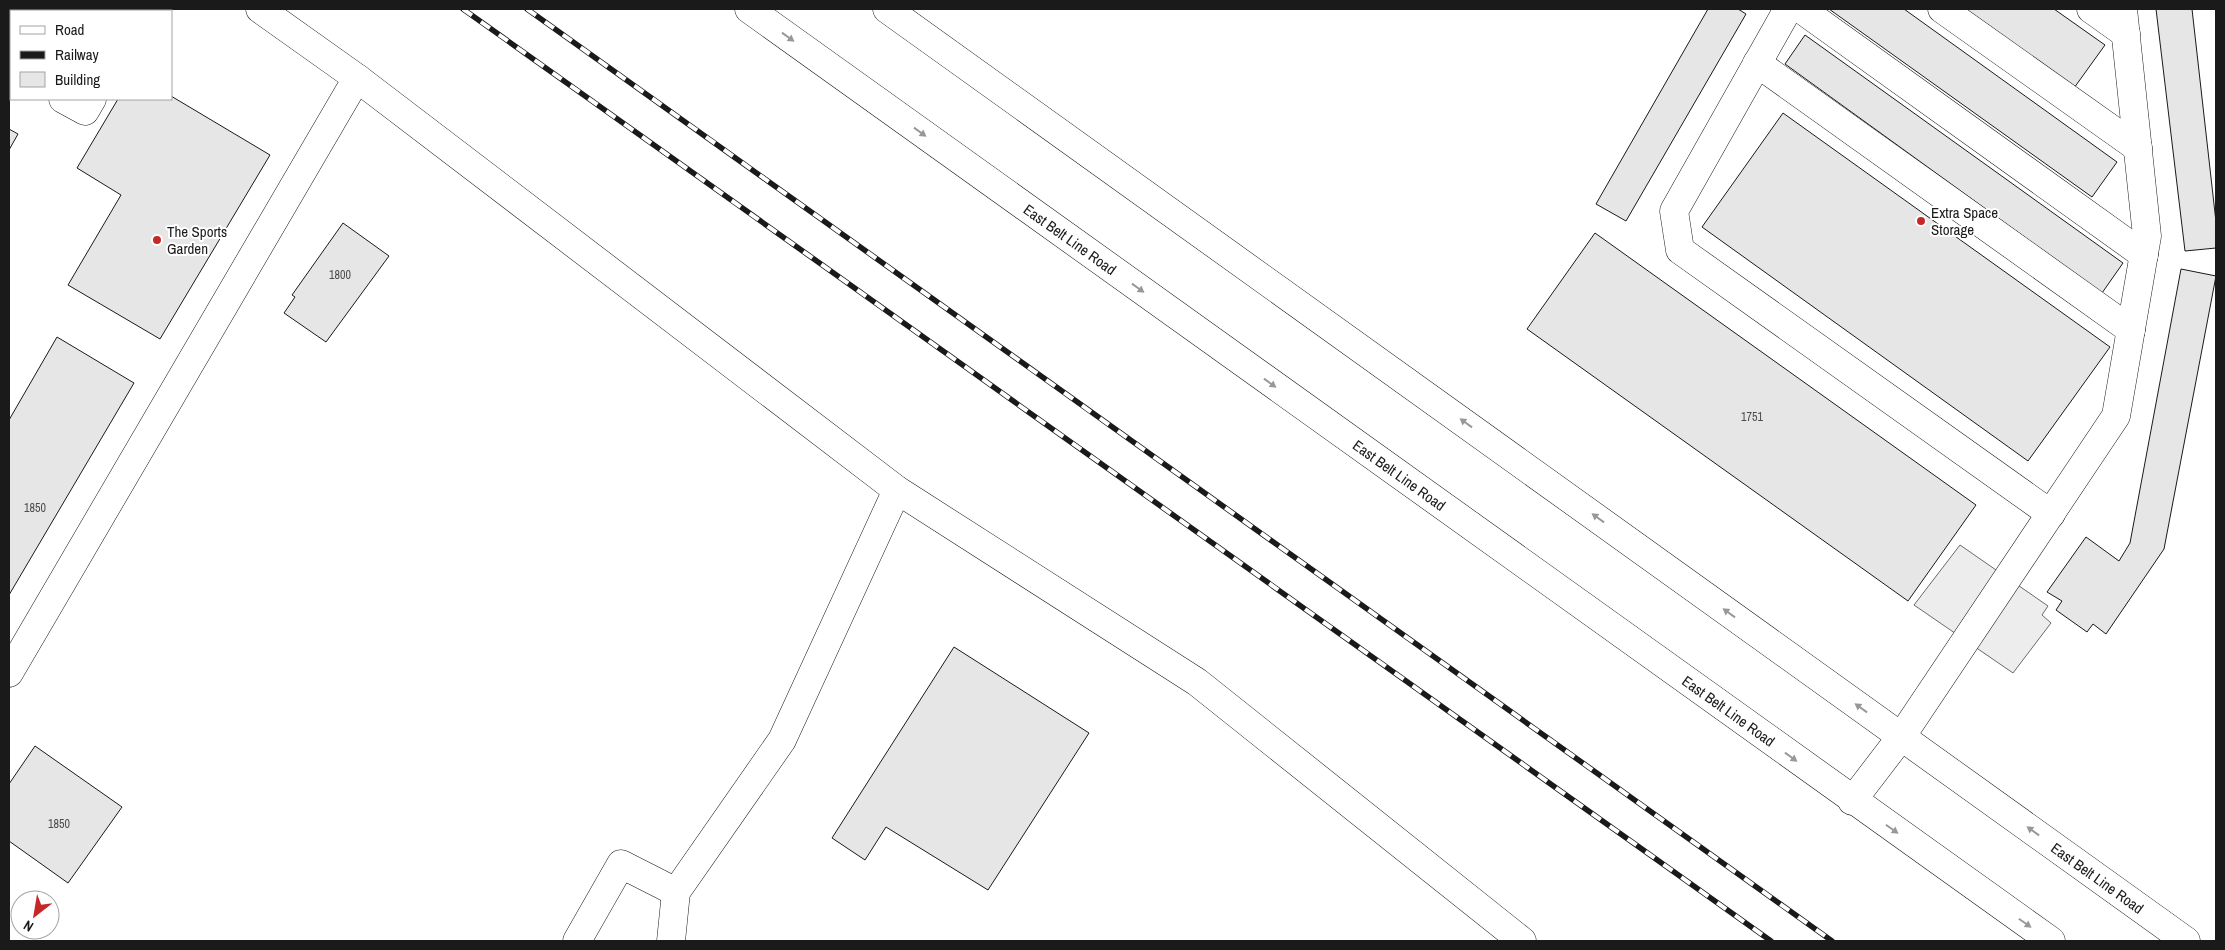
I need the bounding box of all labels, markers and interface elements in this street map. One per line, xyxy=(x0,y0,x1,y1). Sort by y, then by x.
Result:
legend xyxy=(10,10,172,100)
text: Road xyxy=(55,19,84,40)
one-way arrow xyxy=(781,32,795,42)
text: Railway xyxy=(55,44,100,65)
text: Building xyxy=(55,69,100,90)
one-way arrow xyxy=(913,127,927,137)
street label: East Belt Line Road xyxy=(1020,199,1121,279)
place label: Extra Space Storage xyxy=(1931,202,1998,240)
marker: Extra Space Storage xyxy=(1915,215,1927,227)
place label: The Sports Garden xyxy=(167,221,227,259)
marker: The Sports Garden xyxy=(151,234,163,246)
house number: 1800 xyxy=(329,267,351,283)
one-way arrow xyxy=(1131,283,1144,293)
one-way arrow xyxy=(1263,378,1277,388)
house number: 1751 xyxy=(1741,409,1763,425)
one-way arrow xyxy=(1460,418,1473,429)
street label: East Belt Line Road xyxy=(1349,434,1450,515)
house number: 1850 xyxy=(24,500,46,516)
one-way arrow xyxy=(1591,513,1604,523)
one-way arrow xyxy=(1723,608,1736,618)
street label: East Belt Line Road xyxy=(1678,670,1779,751)
one-way arrow xyxy=(1855,703,1868,713)
one-way arrow xyxy=(1784,751,1797,762)
house number: 1850 xyxy=(48,816,70,832)
one-way arrow xyxy=(1885,824,1899,834)
one-way arrow xyxy=(2026,826,2040,836)
street label: East Belt Line Road xyxy=(2047,837,2148,918)
north arrow xyxy=(10,890,60,940)
text: N xyxy=(20,916,36,936)
one-way arrow xyxy=(2018,918,2032,928)

